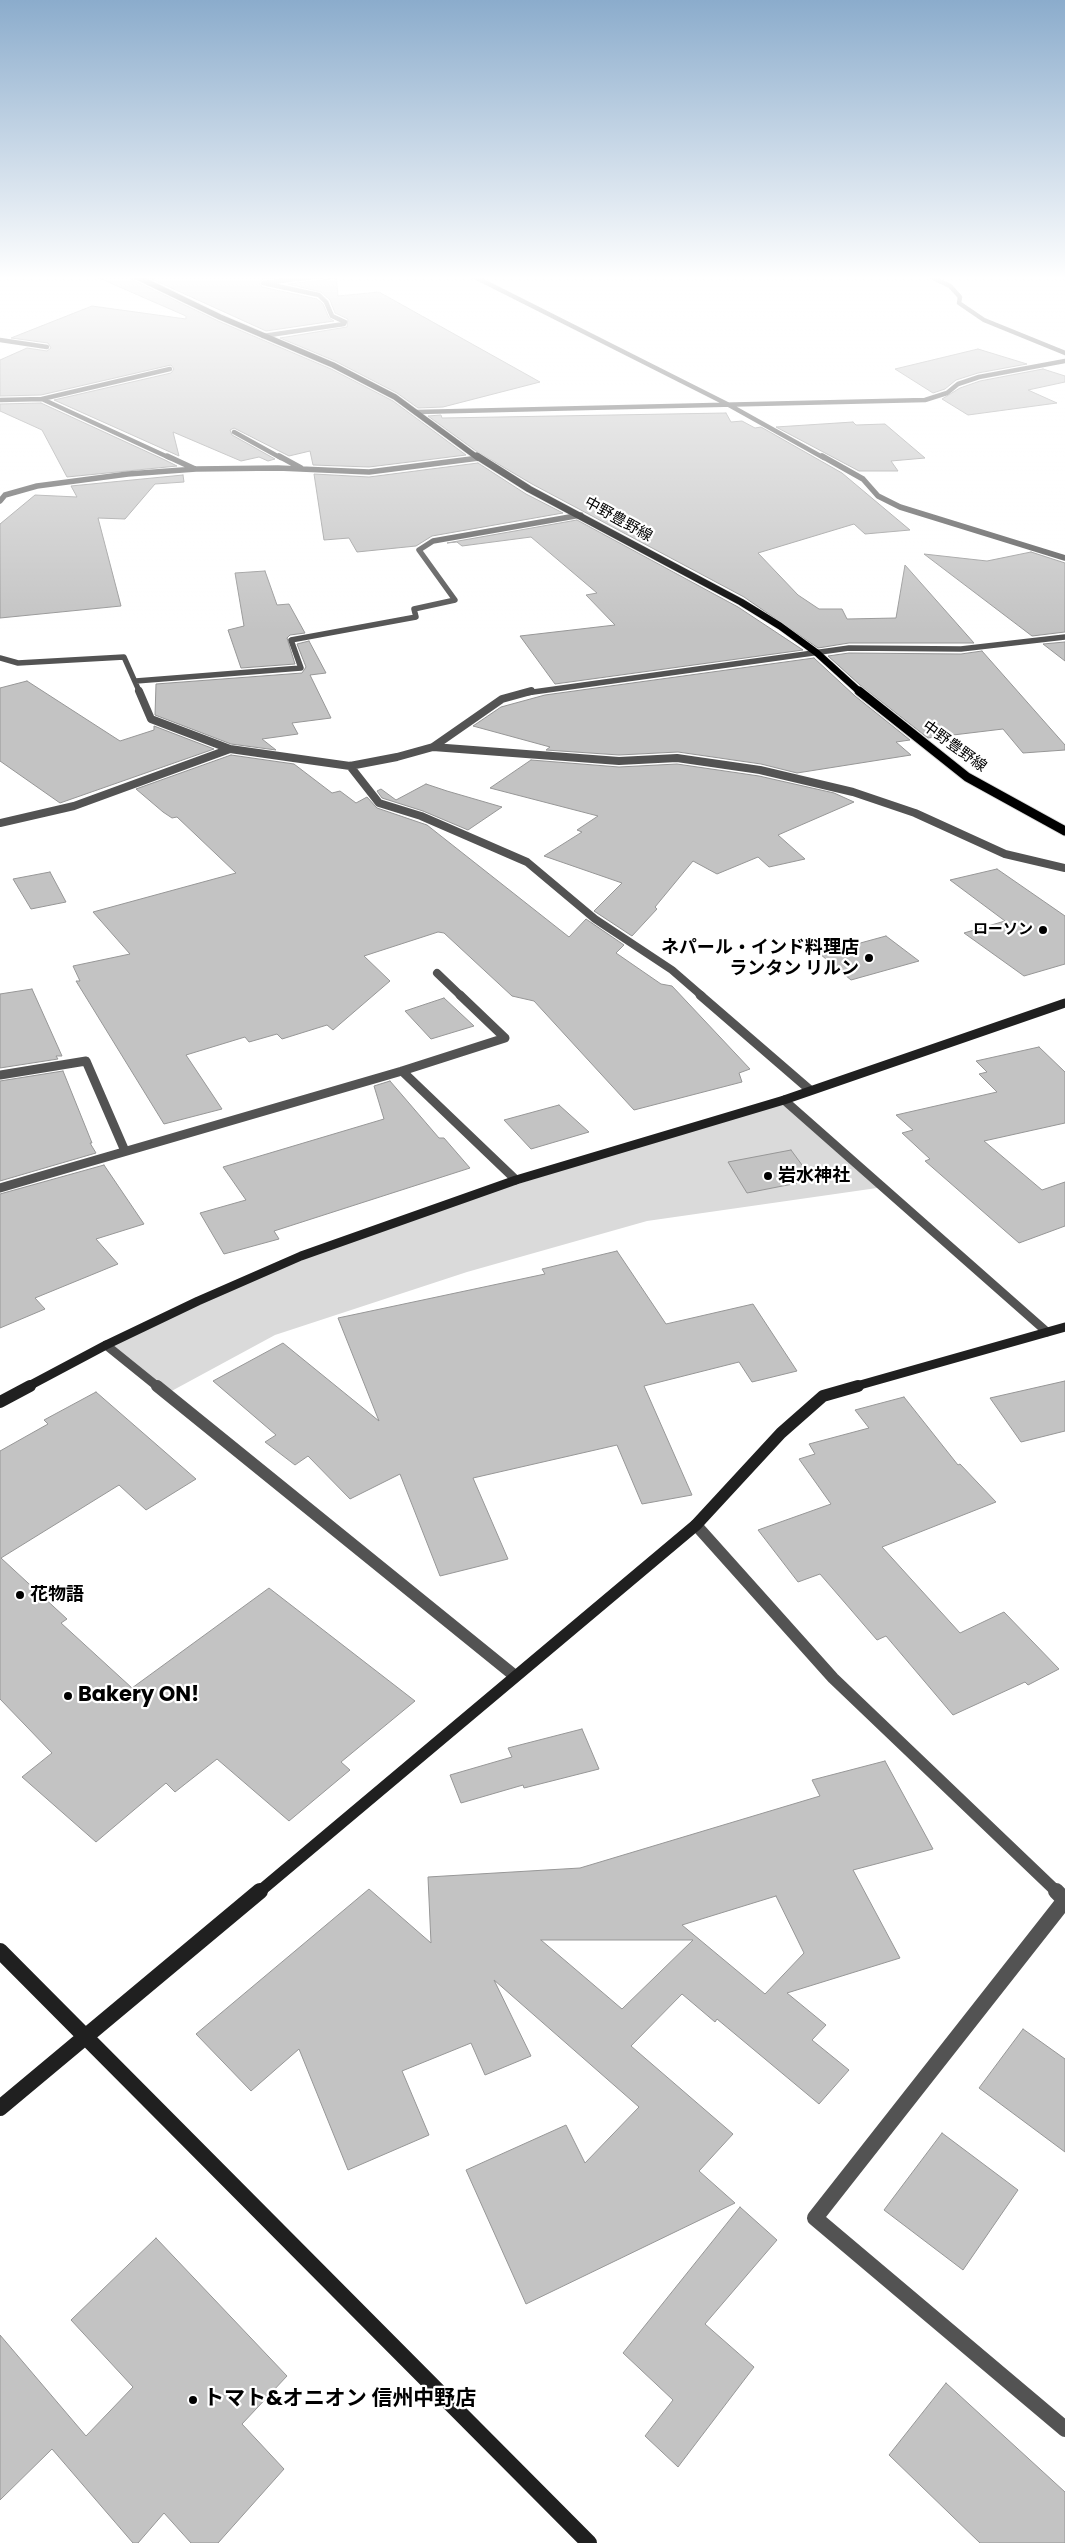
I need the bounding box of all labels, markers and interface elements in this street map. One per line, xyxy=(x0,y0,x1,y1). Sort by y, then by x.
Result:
street label: 中野豊野線 xyxy=(581,494,655,546)
street label: 中野豊野線 xyxy=(918,718,990,776)
place label: ローソン xyxy=(973,921,1033,939)
marker: ローソン xyxy=(1037,924,1049,936)
place label: ネパール・インド料理店 ランタン リルン xyxy=(661,937,859,980)
marker: ネパール・インド料理店 ランタン リルン xyxy=(863,952,875,964)
place label: 岩水神社 xyxy=(778,1165,850,1187)
marker: 岩水神社 xyxy=(762,1170,774,1182)
place label: 花物語 xyxy=(30,1584,84,1606)
marker: 花物語 xyxy=(14,1589,26,1601)
place label: Bakery ON! xyxy=(78,1683,199,1709)
marker: Bakery ON! xyxy=(62,1690,74,1702)
place label: トマト&オニオン 信州中野店 xyxy=(203,2387,476,2413)
marker: トマト&オニオン 信州中野店 xyxy=(187,2394,199,2406)

